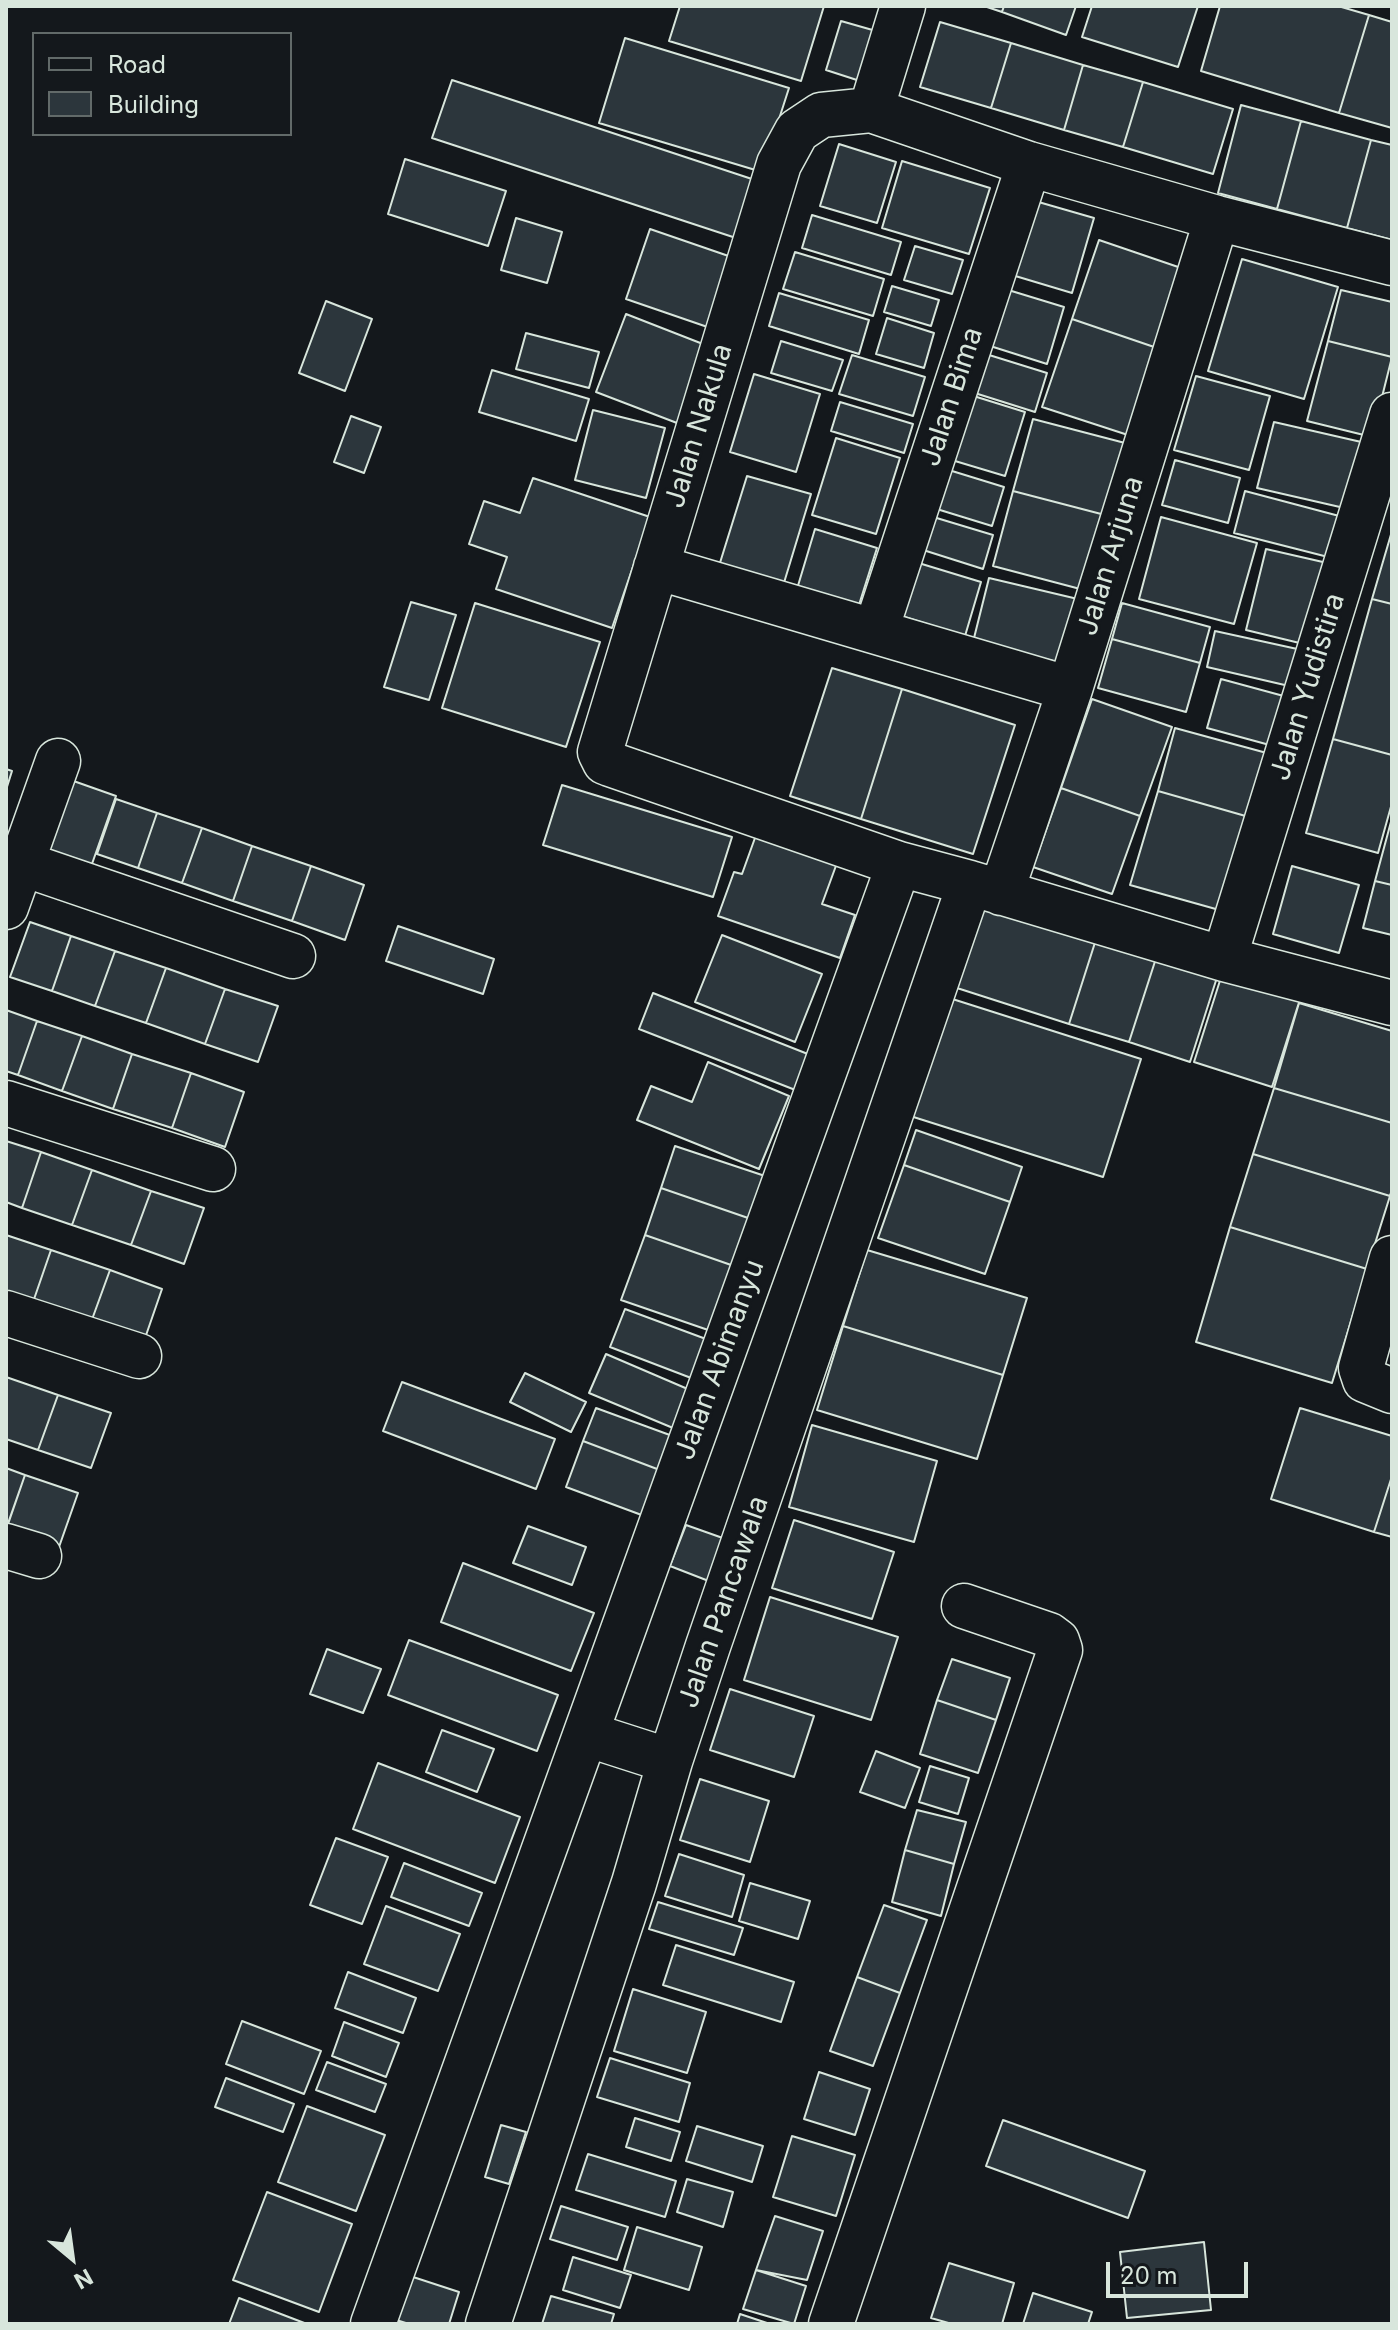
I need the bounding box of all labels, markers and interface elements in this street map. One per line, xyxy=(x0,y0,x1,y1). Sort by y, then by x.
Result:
legend xyxy=(32,32,292,136)
text: Road xyxy=(108,50,166,79)
text: Building xyxy=(108,90,199,119)
street label: Jalan Bima xyxy=(914,323,990,471)
street label: Jalan Nakula xyxy=(658,340,740,512)
street label: Jalan Arjuna xyxy=(1071,472,1151,640)
street label: Jalan Yudistira xyxy=(1264,589,1352,785)
street label: Jalan Abimanyu xyxy=(668,1255,772,1465)
street label: Jalan Pancawala xyxy=(672,1492,776,1712)
north arrow xyxy=(32,2218,112,2298)
scale bar xyxy=(1110,2246,1252,2296)
text: 20 m xyxy=(1120,2261,1178,2290)
text: N xyxy=(70,2264,97,2294)

